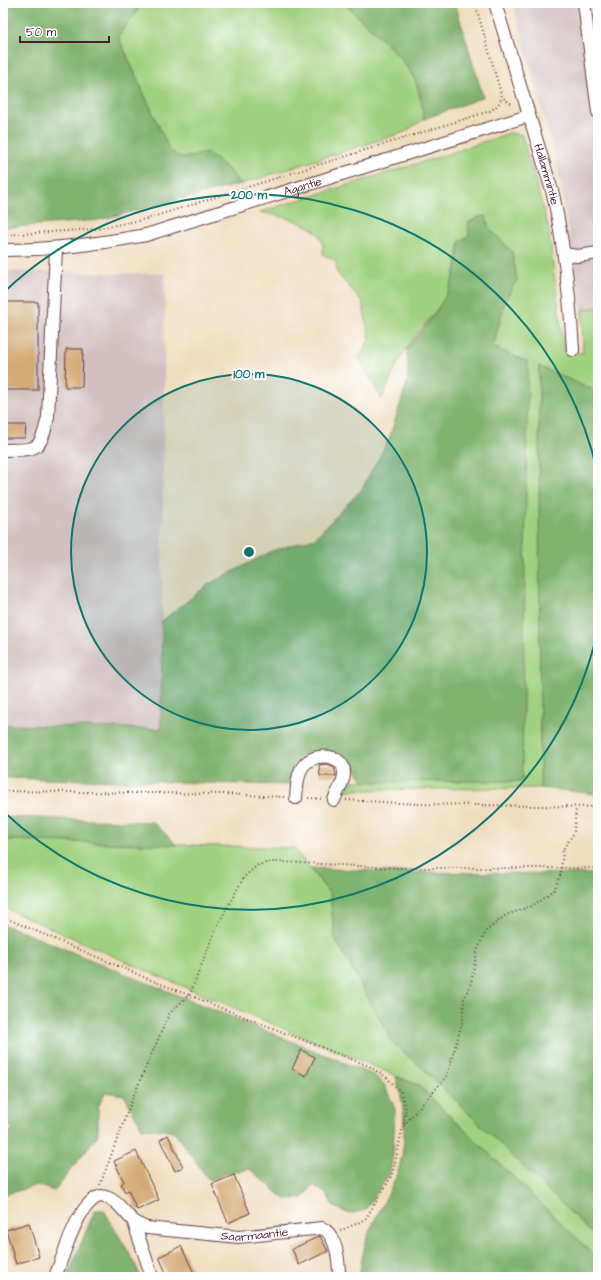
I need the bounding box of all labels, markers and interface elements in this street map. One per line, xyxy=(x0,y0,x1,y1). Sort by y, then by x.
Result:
scale bar xyxy=(20,18,109,44)
text: 50 m xyxy=(26,24,57,41)
street label: Hallammintie xyxy=(530,142,564,207)
street label: Agantie xyxy=(281,172,324,200)
text: 200 m xyxy=(230,187,268,204)
text: 100 m xyxy=(234,366,265,383)
centre of rings xyxy=(242,545,256,559)
street label: Saarmaantie xyxy=(220,1223,289,1246)

